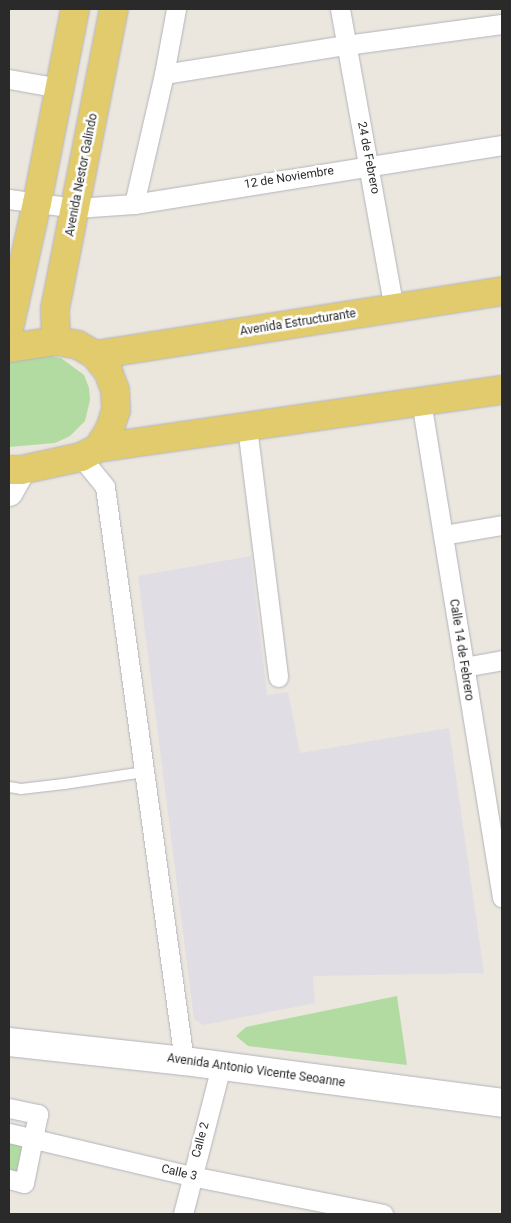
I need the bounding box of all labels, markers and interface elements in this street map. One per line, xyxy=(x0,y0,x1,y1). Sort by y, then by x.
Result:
street label: Avenida Nestor Galindo xyxy=(63,112,101,238)
street label: 24 de Febrero xyxy=(354,121,382,195)
street label: 12 de Noviembre xyxy=(243,164,335,192)
street label: Avenida Estructurante xyxy=(239,307,357,339)
street label: Calle 14 de Febrero xyxy=(446,598,476,702)
street label: Avenida Antonio Vicente Seoanne xyxy=(166,1051,346,1091)
street label: Calle 2 xyxy=(189,1121,213,1159)
street label: Calle 3 xyxy=(160,1162,198,1184)

